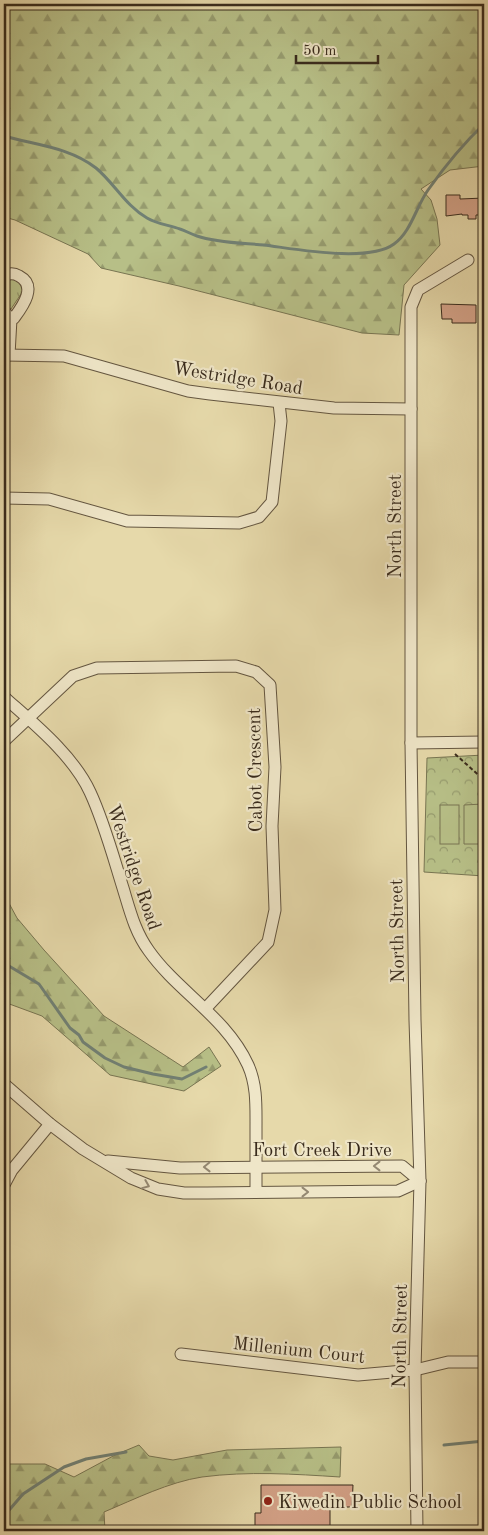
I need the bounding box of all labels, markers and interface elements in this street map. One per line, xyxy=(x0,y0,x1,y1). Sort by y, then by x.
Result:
scale bar xyxy=(296,32,378,64)
text: 50 m xyxy=(303,44,337,59)
street label: Westridge Road xyxy=(171,360,304,399)
street label: North Street xyxy=(387,474,406,578)
street label: Cabot Crescent xyxy=(246,707,267,832)
street label: Westridge Road xyxy=(102,803,163,933)
street label: North Street xyxy=(388,879,409,983)
street label: Fort Creek Drive xyxy=(252,1142,392,1161)
one-way arrow xyxy=(373,1161,380,1171)
one-way arrow xyxy=(203,1162,211,1173)
one-way arrow xyxy=(141,1178,150,1189)
one-way arrow xyxy=(302,1187,309,1197)
street label: North Street xyxy=(391,1284,412,1388)
street label: Millenium Court xyxy=(232,1335,366,1368)
place label: Kiwedin Public School xyxy=(278,1494,462,1513)
marker: Kiwedin Public School xyxy=(262,1495,274,1507)

